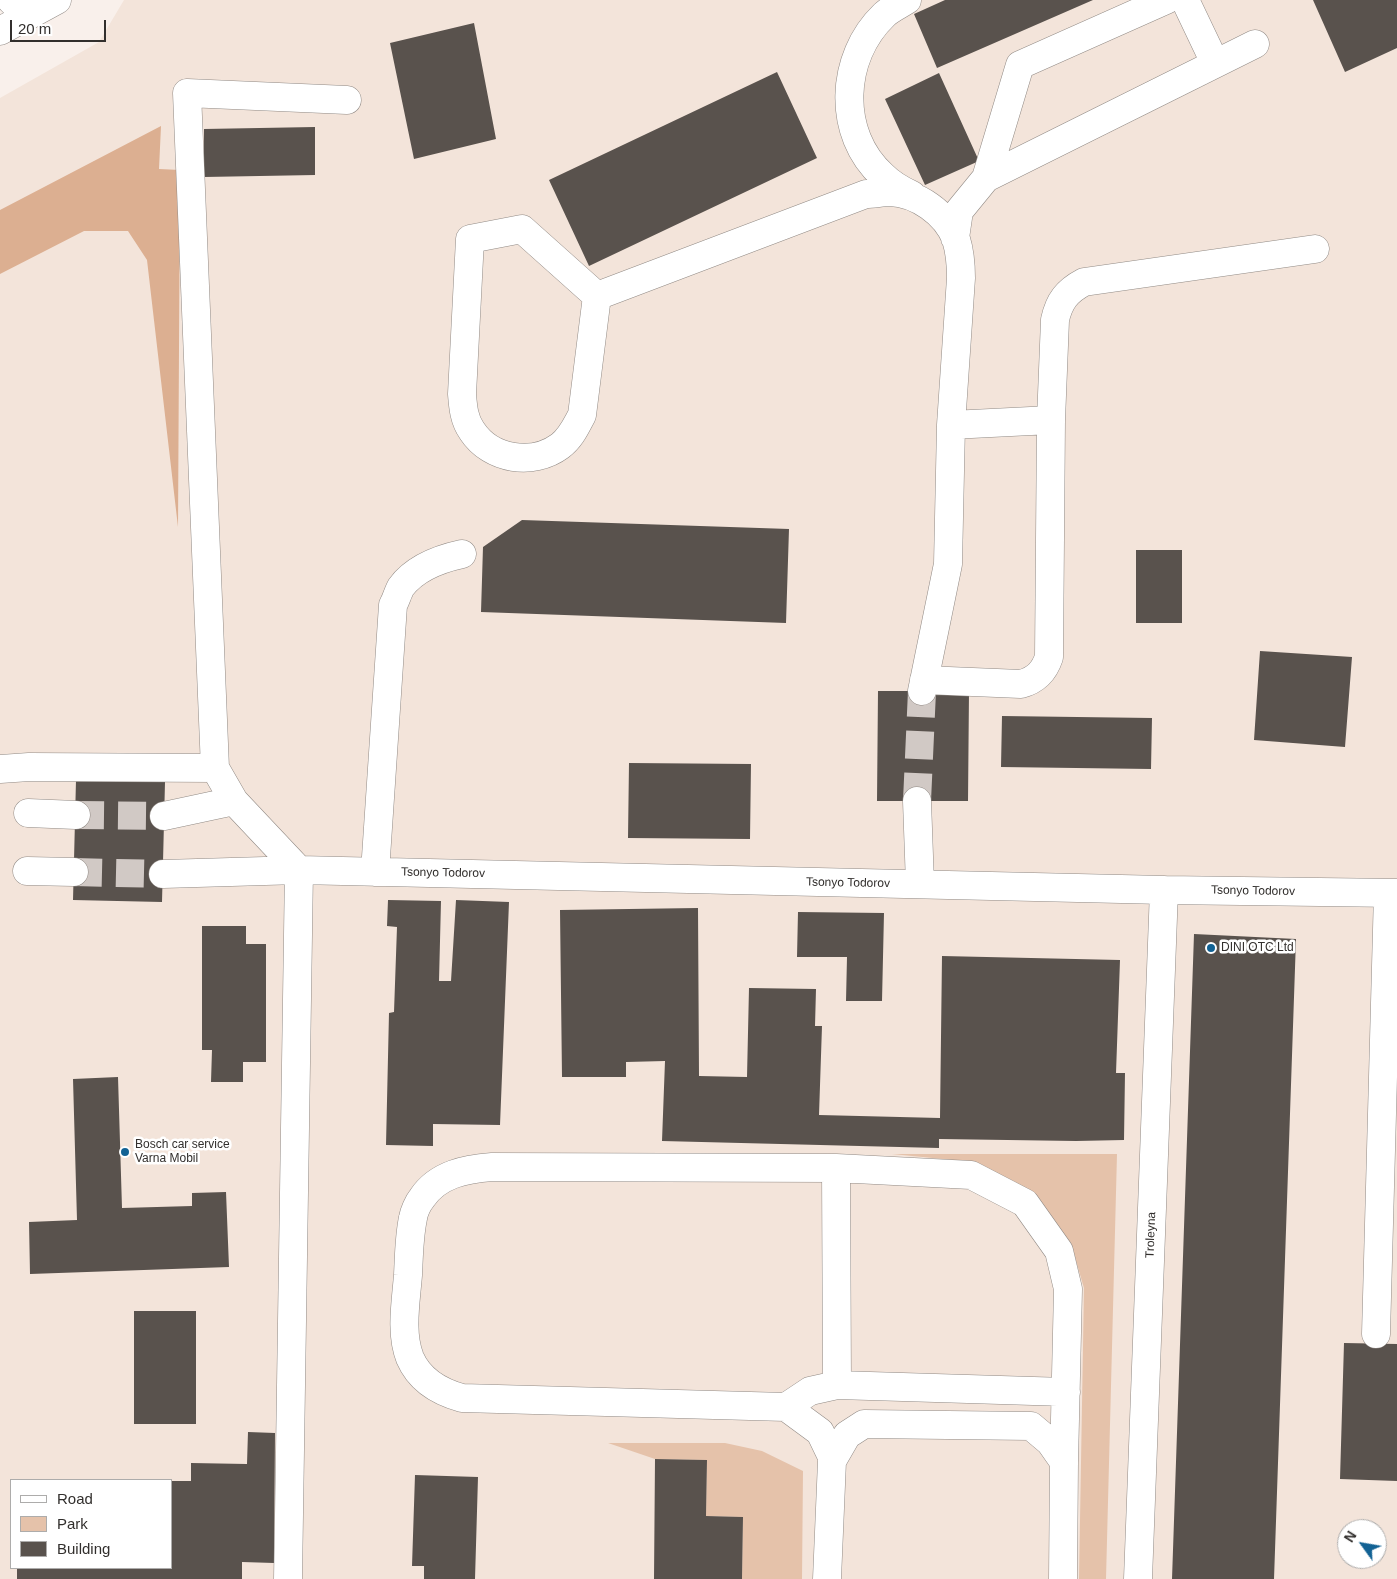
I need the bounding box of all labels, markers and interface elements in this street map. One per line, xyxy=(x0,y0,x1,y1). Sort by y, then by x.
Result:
scale bar xyxy=(12,10,109,42)
text: 20 m xyxy=(18,20,51,37)
street label: Tsonyo Todorov xyxy=(401,865,485,881)
street label: Tsonyo Todorov xyxy=(806,875,890,891)
street label: Tsonyo Todorov xyxy=(1211,883,1295,899)
place label: DINI OTC Ltd xyxy=(1221,941,1294,955)
marker: DINI OTC Ltd xyxy=(1205,942,1217,954)
place label: Bosch car service Varna Mobil xyxy=(135,1138,230,1166)
marker: Bosch car service Varna Mobil xyxy=(119,1146,131,1158)
street label: Troleyna xyxy=(1143,1212,1159,1258)
legend xyxy=(10,1479,172,1569)
text: Road xyxy=(57,1490,93,1507)
text: Park xyxy=(57,1515,88,1532)
north arrow xyxy=(1337,1519,1387,1569)
text: N xyxy=(1341,1528,1360,1545)
text: Building xyxy=(57,1540,110,1557)

